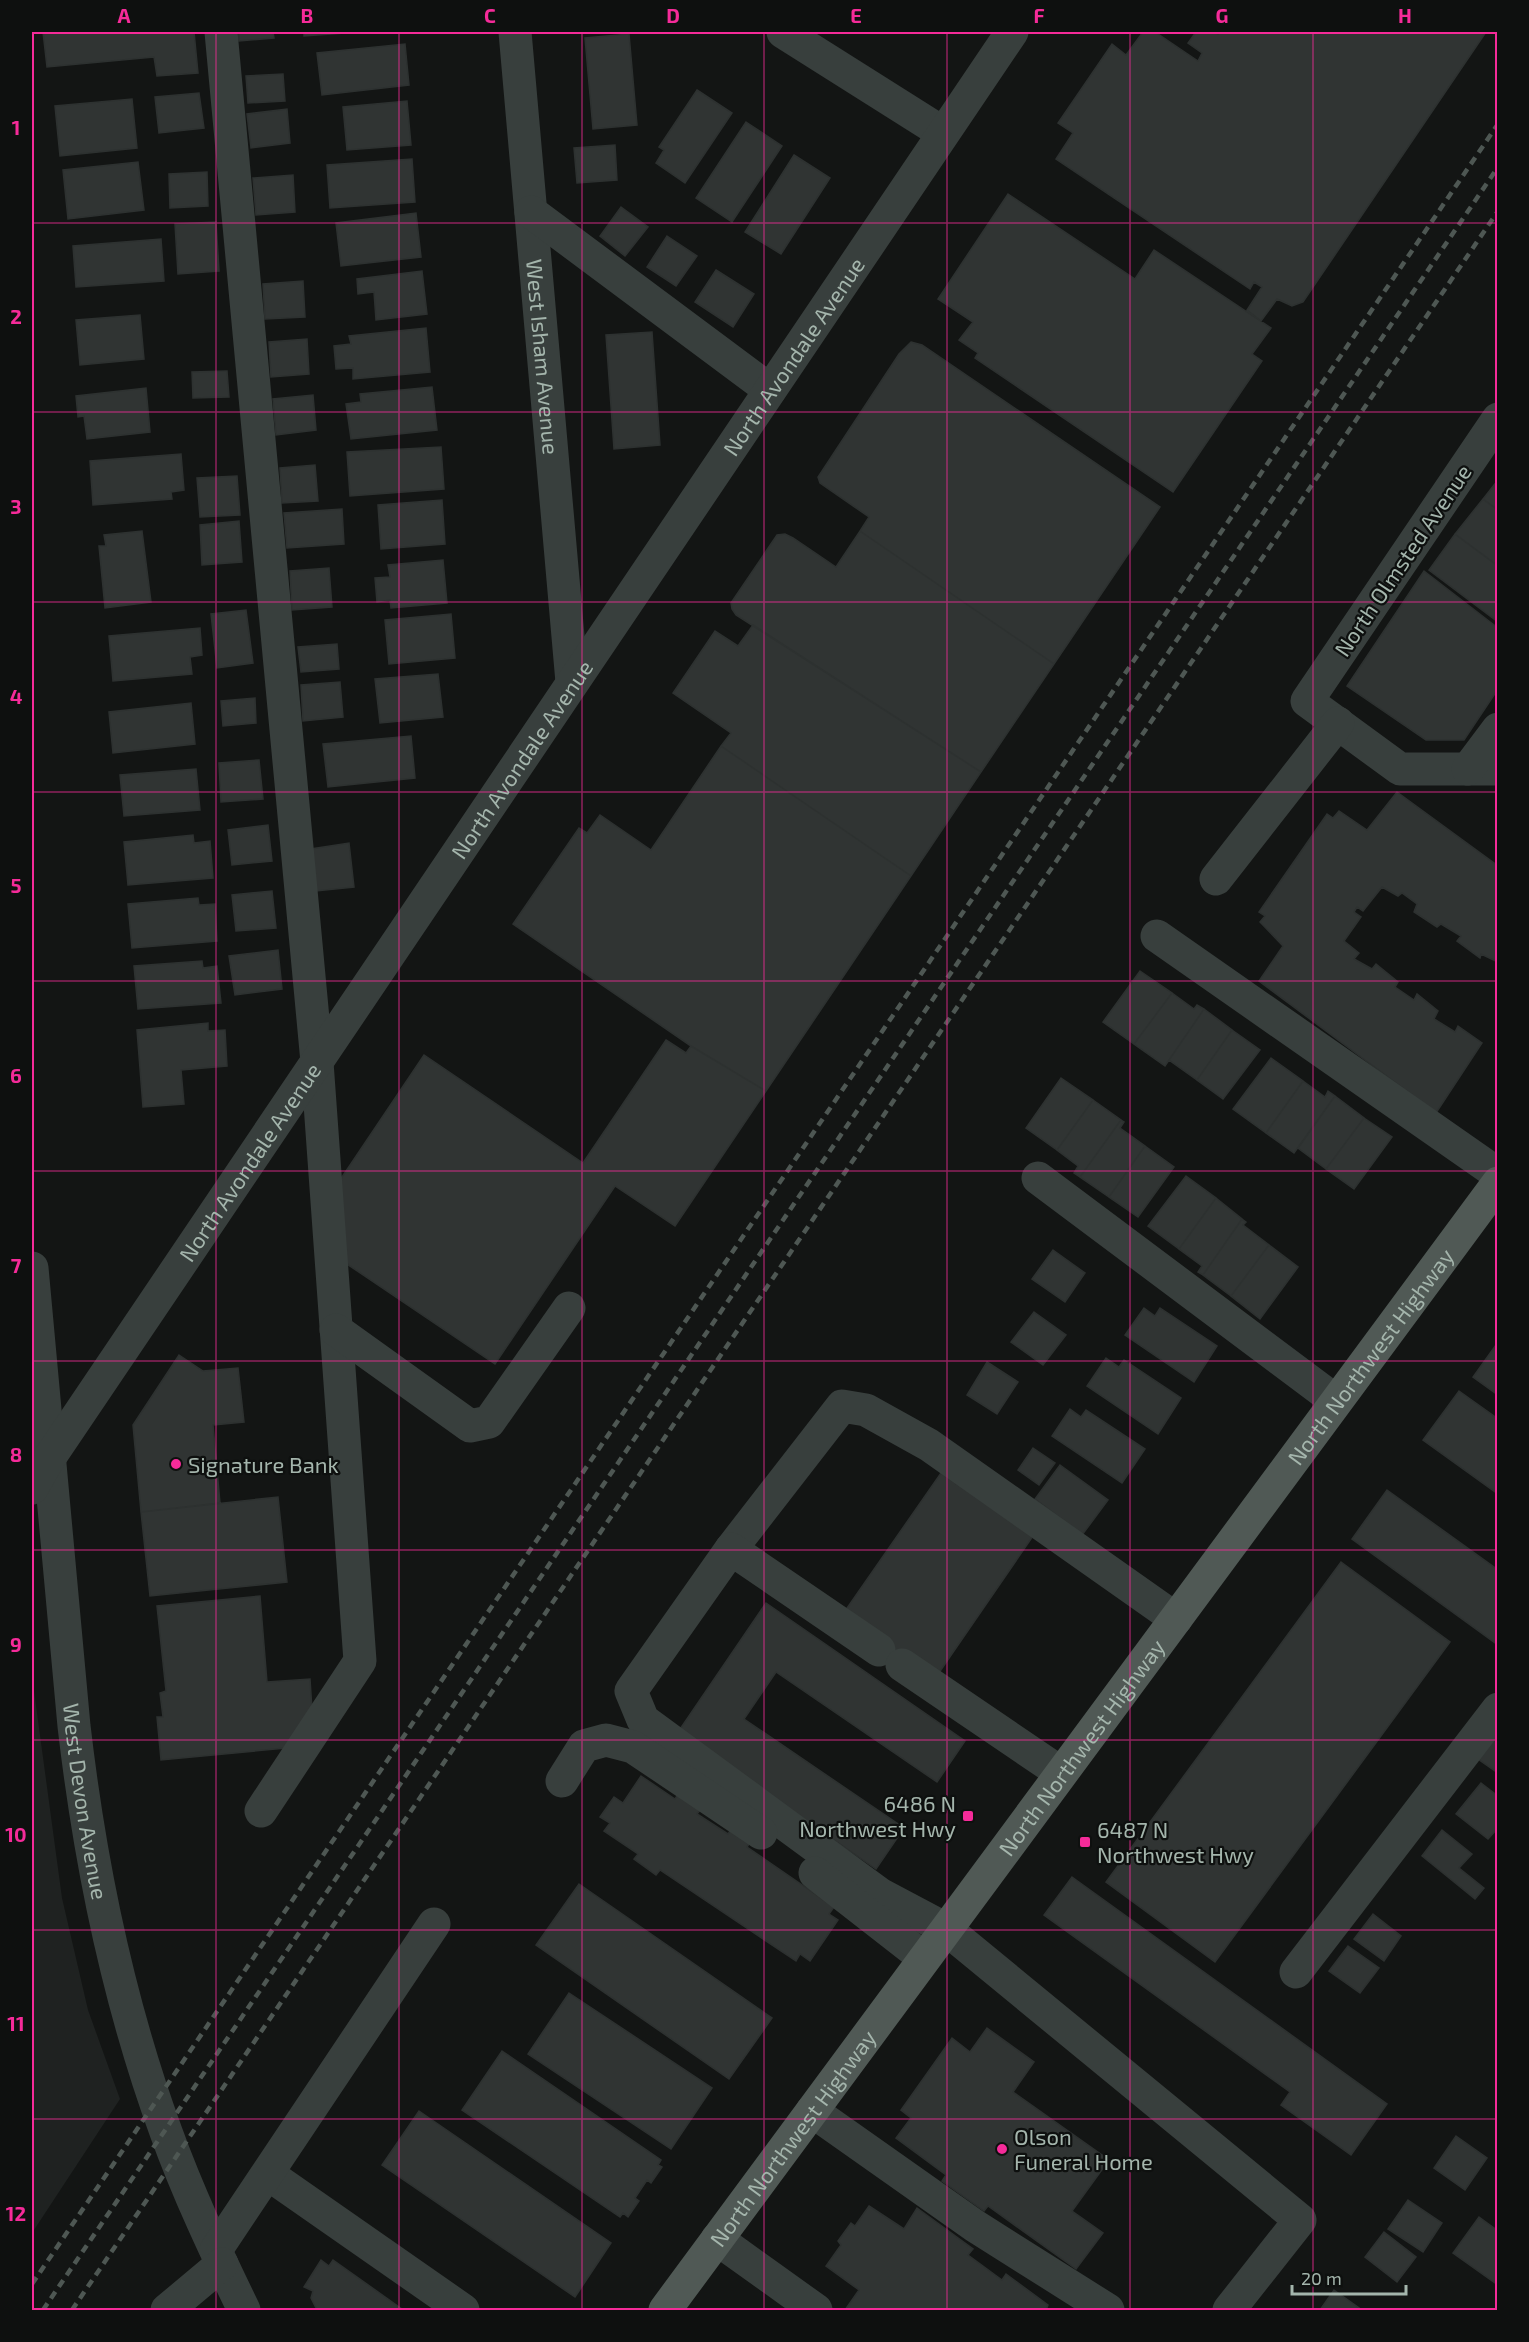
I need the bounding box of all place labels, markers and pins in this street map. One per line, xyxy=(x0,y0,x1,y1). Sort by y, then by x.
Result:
place label: Signature Bank xyxy=(188,1451,339,1477)
marker: Signature Bank xyxy=(169,1457,183,1471)
place label: 6486 N Northwest Hwy xyxy=(799,1790,956,1841)
marker: 6486 N Northwest Hwy xyxy=(961,1809,975,1823)
place label: 6487 N Northwest Hwy xyxy=(1097,1816,1254,1867)
marker: 6487 N Northwest Hwy xyxy=(1078,1835,1092,1849)
place label: Olson Funeral Home xyxy=(1014,2123,1153,2174)
marker: Olson Funeral Home xyxy=(995,2142,1009,2156)

